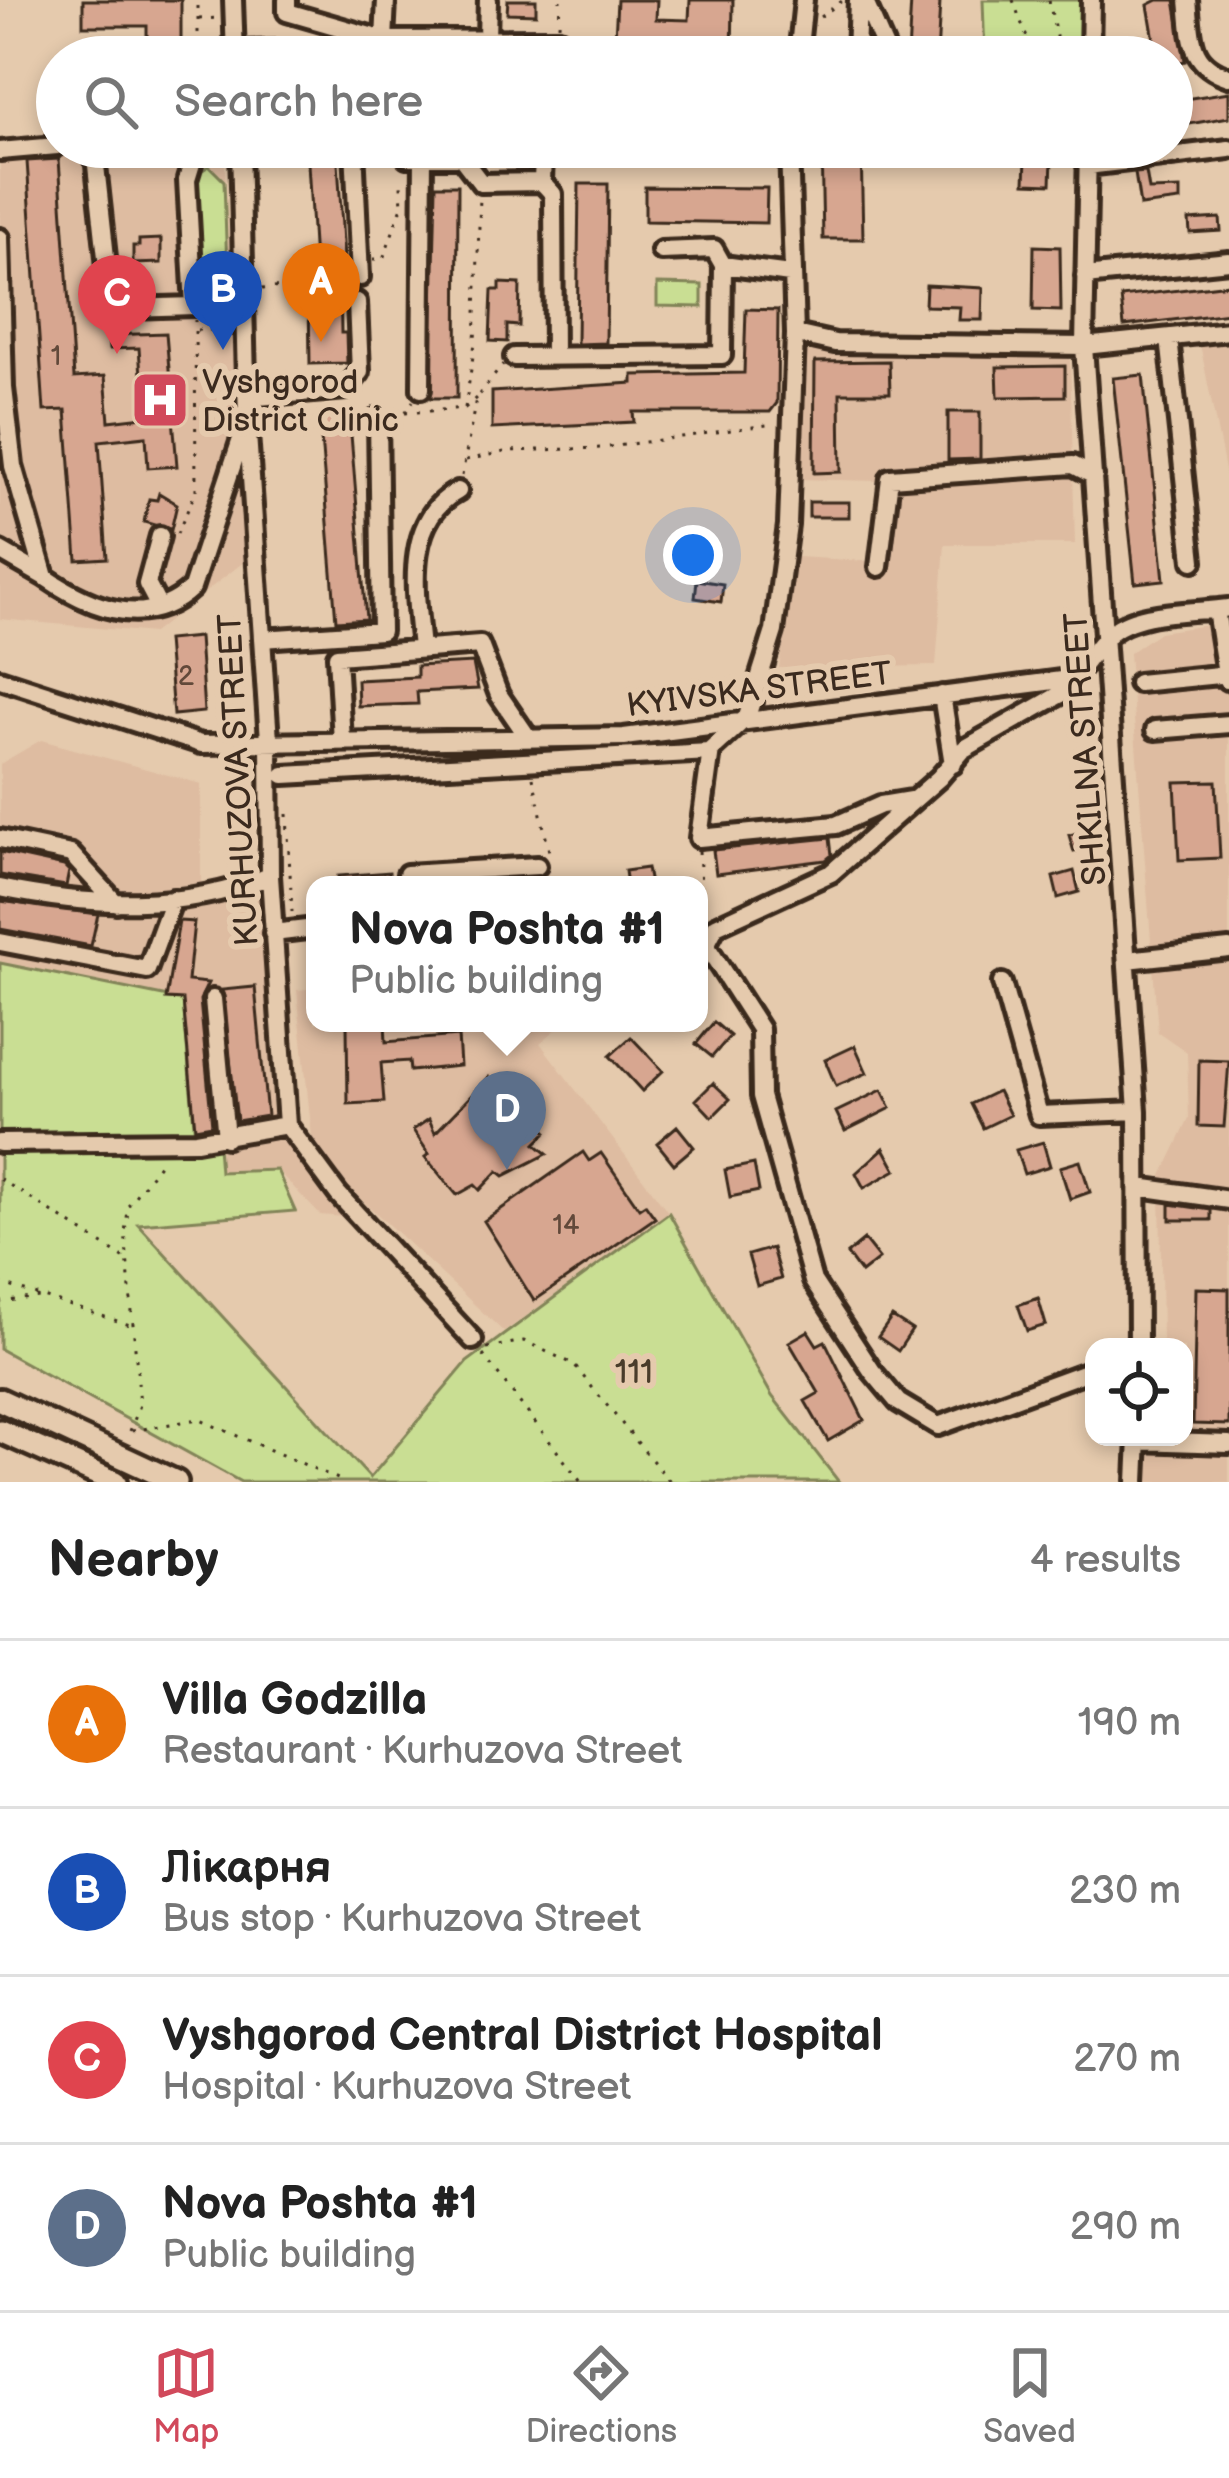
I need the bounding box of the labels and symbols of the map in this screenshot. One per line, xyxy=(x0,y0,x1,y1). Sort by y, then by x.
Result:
pin: A xyxy=(282,243,360,342)
pin: B xyxy=(184,251,262,350)
pin: C xyxy=(78,255,156,354)
house number: 1 xyxy=(51,341,61,373)
place label: Vyshgorod District Clinic xyxy=(202,363,399,441)
hospital icon: Vyshgorod District Clinic xyxy=(129,369,191,431)
your location xyxy=(663,525,723,585)
street label: SHKILNA STREET xyxy=(1056,611,1115,887)
street label: KURHUZOVA STREET xyxy=(210,613,268,947)
street label: KYIVSKA STREET xyxy=(624,654,894,726)
house number: 2 xyxy=(178,661,194,693)
pin: D xyxy=(468,1071,546,1170)
house number: 14 xyxy=(553,1210,580,1242)
park label: 111 xyxy=(615,1353,653,1393)

